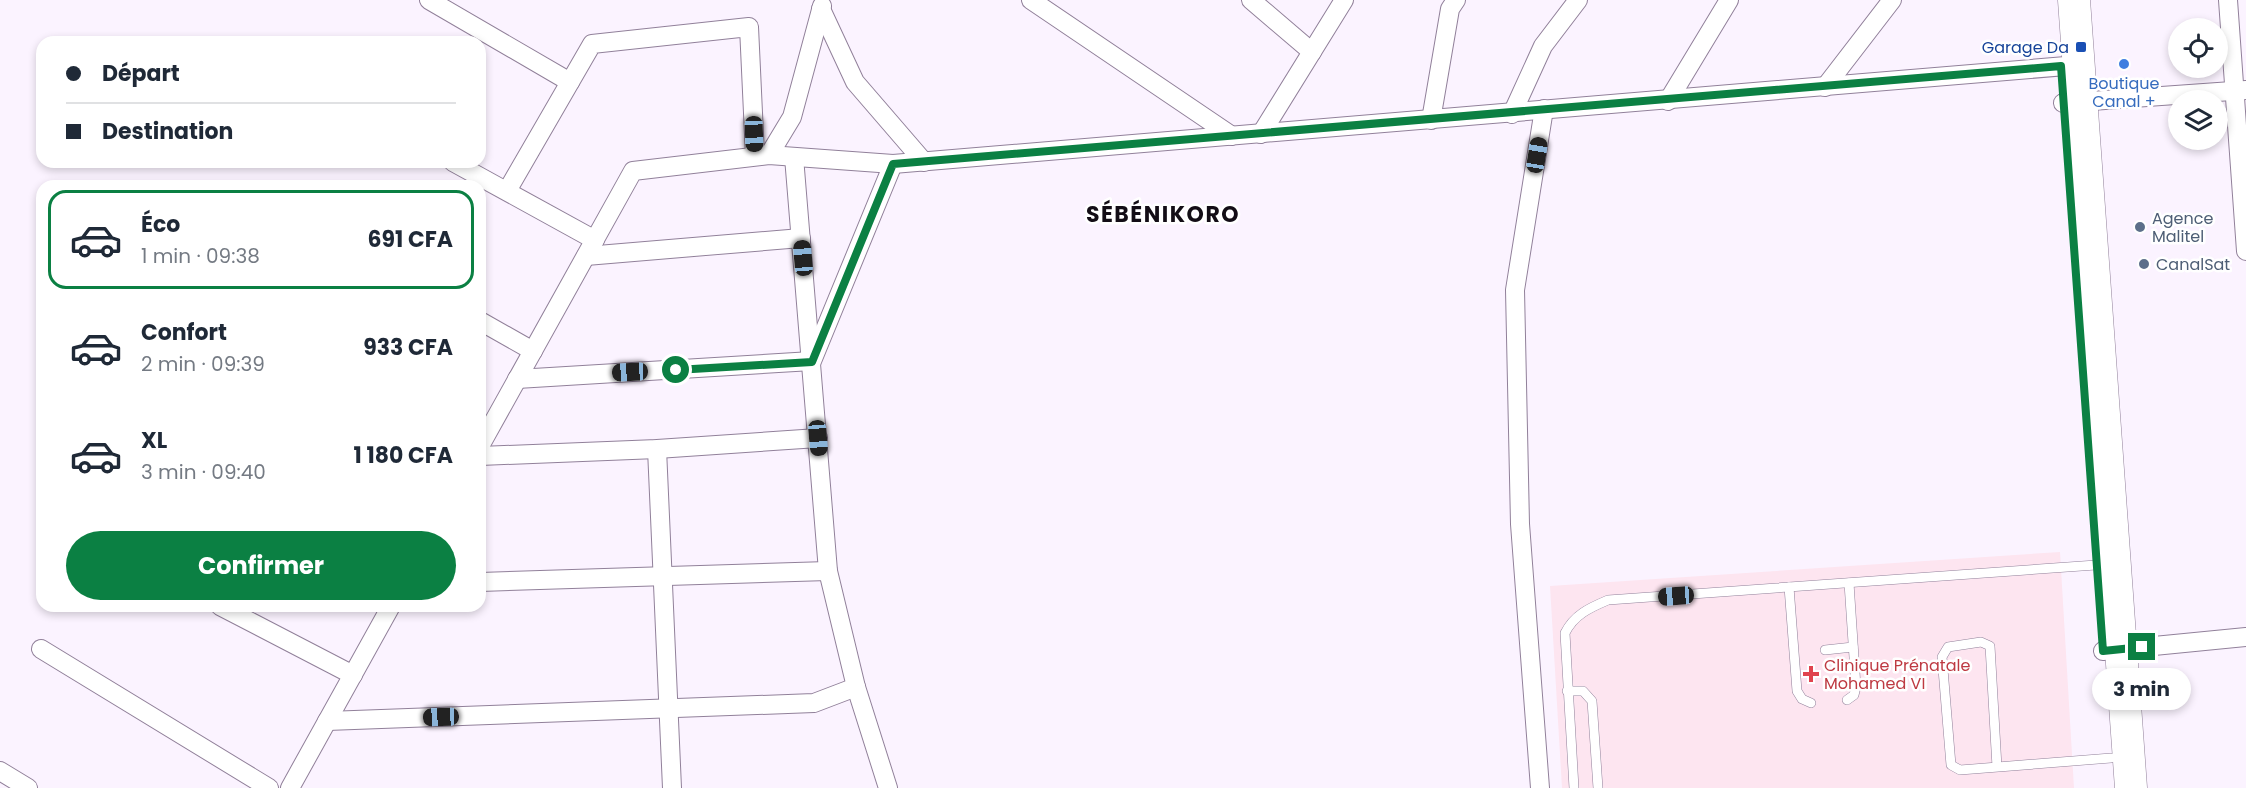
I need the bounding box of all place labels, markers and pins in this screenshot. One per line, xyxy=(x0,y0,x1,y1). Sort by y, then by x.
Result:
place label: Garage Da xyxy=(1982,36,2069,59)
marker: Garage Da xyxy=(2074,40,2088,54)
marker: Boutique Canal + xyxy=(2117,57,2131,71)
place label: Boutique Canal + xyxy=(2088,72,2160,113)
place label: Agence Malitel xyxy=(2152,207,2213,248)
marker: Agence Malitel xyxy=(2133,220,2147,234)
place label: CanalSat xyxy=(2156,253,2230,276)
marker: CanalSat xyxy=(2137,257,2151,271)
place label: Clinique Prénatale Mohamed VI xyxy=(1824,654,1970,695)
marker: Clinique Prénatale Mohamed VI xyxy=(1802,665,1820,683)

